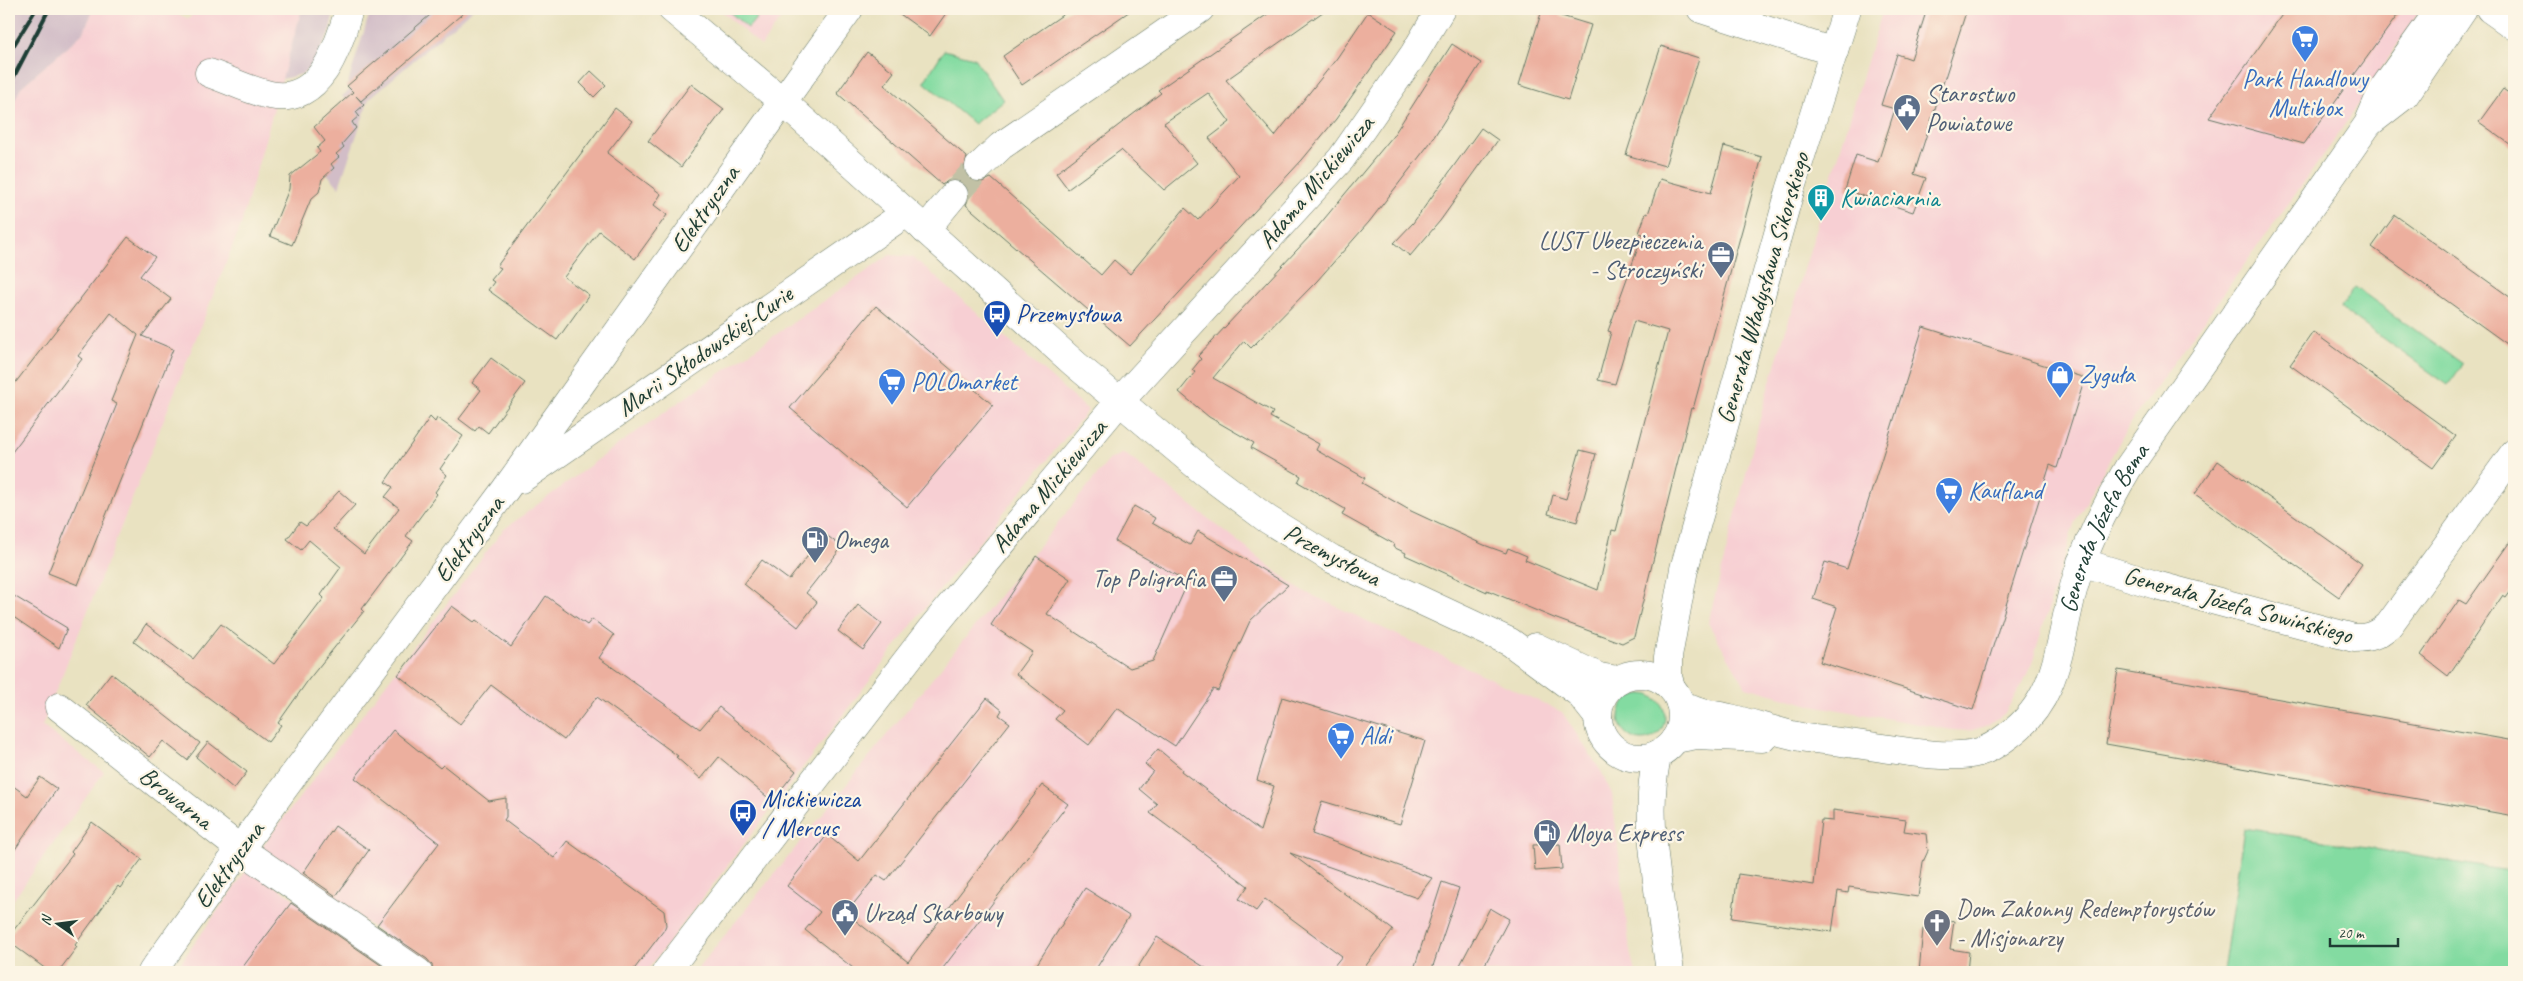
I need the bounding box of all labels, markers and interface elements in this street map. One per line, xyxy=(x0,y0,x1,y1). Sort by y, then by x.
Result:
supermarket icon: Park Handlowy Multibox xyxy=(2290,24,2320,63)
place label: Park Handlowy Multibox xyxy=(2242,63,2370,124)
place label: Starostwo Powiatowe xyxy=(1926,78,2015,139)
public building icon: Starostwo Powiatowe xyxy=(1892,93,1922,132)
street label: Adama Mickiewicza xyxy=(1251,107,1382,255)
street label: Generała Władysława Sikorskiego xyxy=(1709,148,1817,427)
street label: Elektryczna xyxy=(663,157,748,259)
place label: Kwiaciarnia xyxy=(1840,182,1942,214)
building icon: Kwiaciarnia xyxy=(1806,183,1836,222)
place label: LUST Ubezpieczenia - Stroczyński xyxy=(1539,225,1705,286)
office icon: LUST Ubezpieczenia - Stroczyński xyxy=(1706,240,1736,279)
street label: Marii Skłodowskiej-Curie xyxy=(611,277,800,423)
place label: Przemysłowa xyxy=(1016,298,1123,330)
bus stop icon: Przemysłowa xyxy=(982,299,1012,338)
place label: Zyguła xyxy=(2079,359,2137,391)
shop icon: Zyguła xyxy=(2045,360,2075,399)
place label: POLOmarket xyxy=(911,366,1019,398)
supermarket icon: POLOmarket xyxy=(877,367,907,406)
street label: Adama Mickiewicza xyxy=(984,411,1115,559)
street label: Generała Józefa Bema xyxy=(2052,435,2157,616)
place label: Kaufland xyxy=(1968,475,2047,507)
supermarket icon: Kaufland xyxy=(1934,476,1964,515)
street label: Elektryczna xyxy=(427,488,513,589)
street label: Przemysłowa xyxy=(1278,516,1388,595)
place label: Omega xyxy=(834,524,890,556)
fuel station icon: Omega xyxy=(800,525,830,564)
street label: Generała Józefa Sowińskiego xyxy=(2120,559,2357,651)
place label: Top Poligrafia xyxy=(1092,563,1207,595)
office icon: Top Poligrafia xyxy=(1209,564,1239,603)
place label: Aldi xyxy=(1360,720,1395,752)
supermarket icon: Aldi xyxy=(1326,721,1356,760)
street label: Browarna xyxy=(133,759,221,838)
place label: Mickiewicza / Mercus xyxy=(762,783,862,844)
bus stop icon: Mickiewicza / Mercus xyxy=(728,798,758,837)
street label: Elektryczna xyxy=(187,814,273,915)
place label: Moya Express xyxy=(1566,817,1685,849)
fuel station icon: Moya Express xyxy=(1532,818,1562,857)
place label: Dom Zakonny Redemptorystów - Misjonarzy xyxy=(1956,893,2216,954)
place label: Urząd Skarbowy xyxy=(864,897,1005,929)
north arrow xyxy=(32,898,82,948)
public building icon: Urząd Skarbowy xyxy=(830,898,860,937)
church icon: Dom Zakonny Redemptorystów - Misjonarzy xyxy=(1922,908,1952,947)
text: N xyxy=(37,912,56,927)
scale bar xyxy=(2330,916,2398,948)
text: 20 m xyxy=(2338,924,2365,943)

